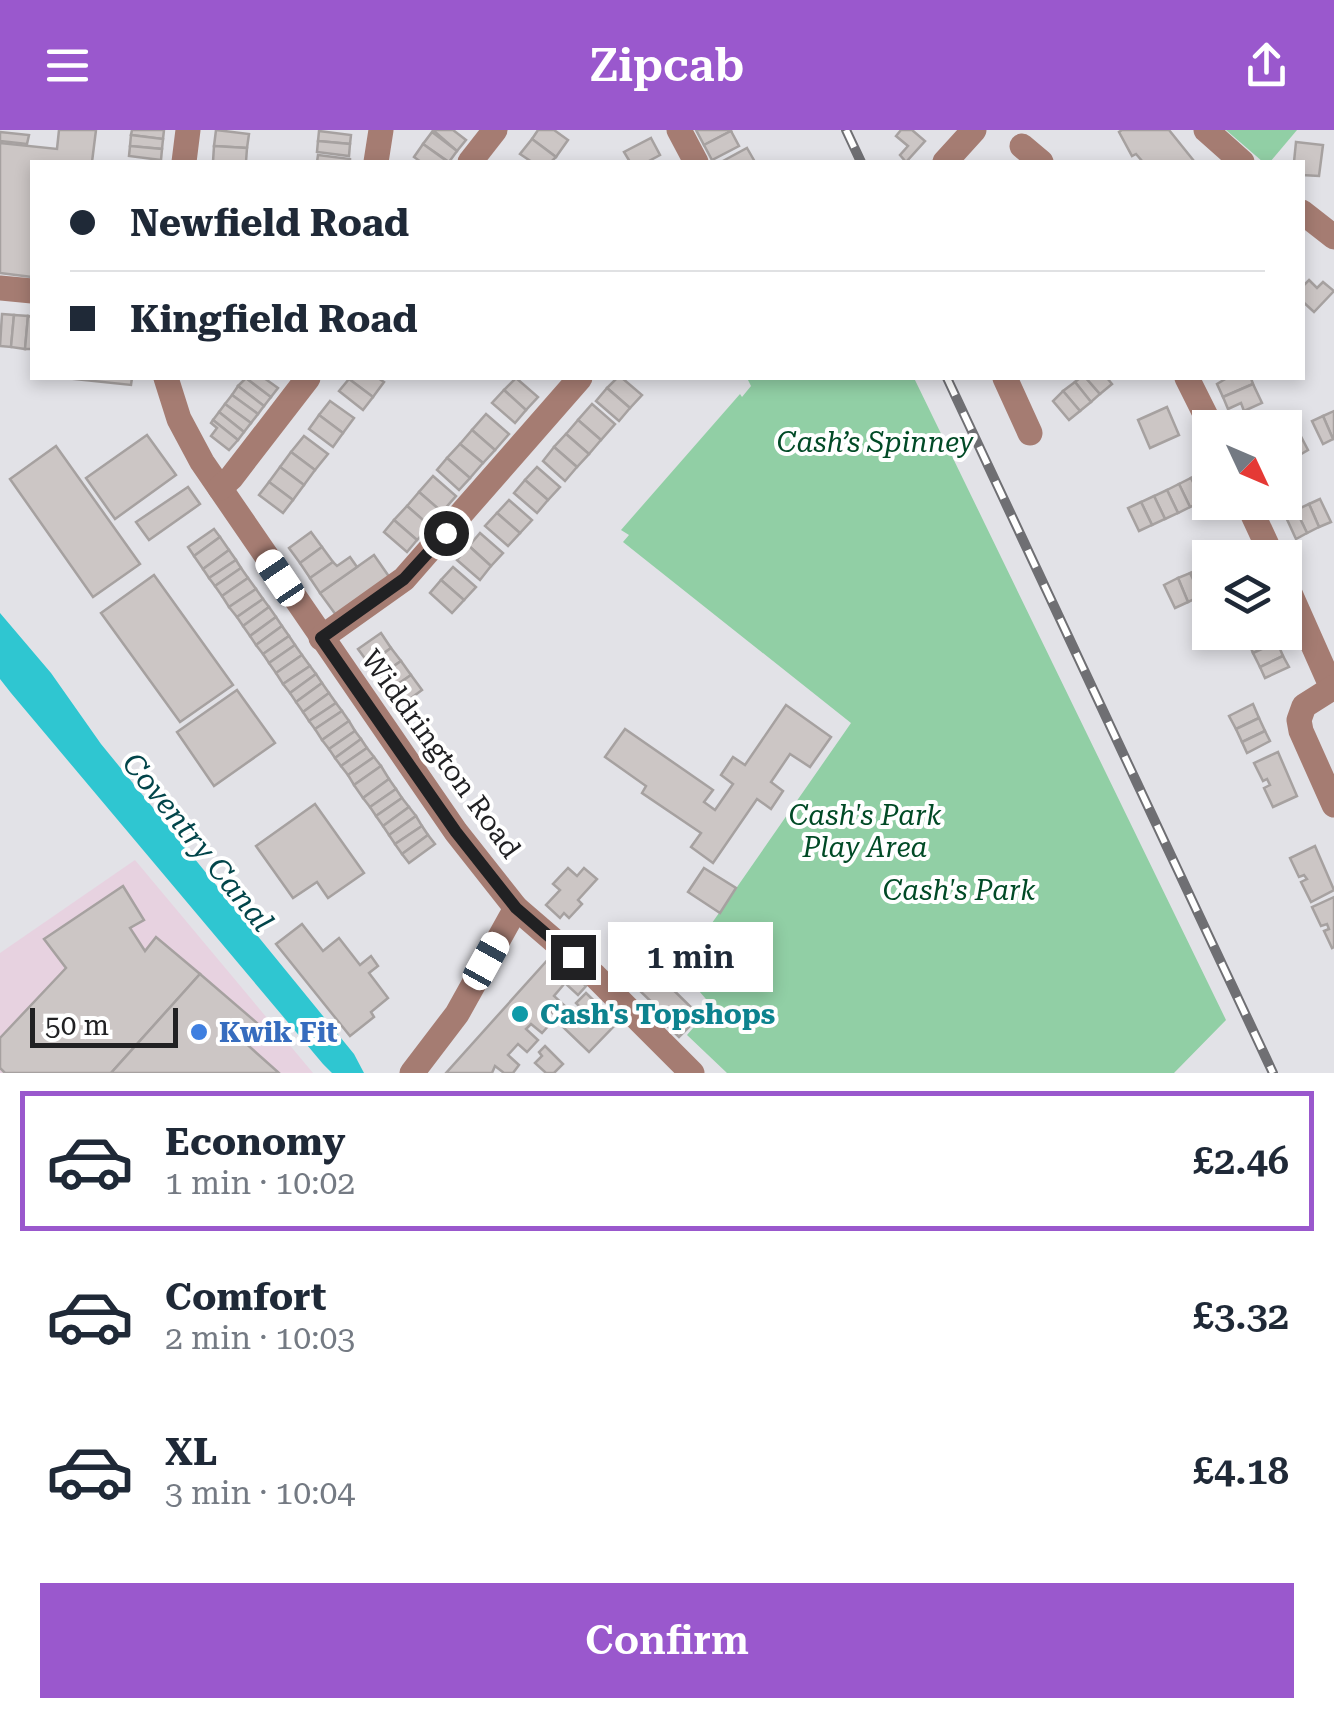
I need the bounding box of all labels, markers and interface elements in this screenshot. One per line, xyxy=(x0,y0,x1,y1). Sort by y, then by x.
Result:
icon: menu xyxy=(40,38,95,93)
icon: share xyxy=(1239,38,1294,93)
text: Zipcab xyxy=(590,39,744,92)
text: Newfield Road xyxy=(130,201,409,245)
text: Kingfield Road xyxy=(130,297,418,341)
north arrow xyxy=(1192,410,1302,520)
map controls xyxy=(1192,410,1302,650)
park label: Cash’s Spinney xyxy=(777,426,974,459)
route start xyxy=(424,511,469,556)
button: layers xyxy=(1192,540,1302,650)
car xyxy=(251,545,309,611)
street label: Widdrington Road xyxy=(354,643,528,865)
water label: Coventry Canal xyxy=(115,746,281,938)
park label: Cash's Park Play Area xyxy=(789,799,942,864)
park label: Cash's Park xyxy=(883,874,1036,907)
callout: 1 min xyxy=(608,922,773,992)
car xyxy=(458,927,514,995)
route end xyxy=(551,935,596,980)
text: 1 min xyxy=(646,938,735,976)
place label: Cash's Topshops xyxy=(540,998,775,1031)
scale bar xyxy=(30,1003,178,1048)
marker: Cash's Topshops xyxy=(509,1003,531,1025)
text: 50 m xyxy=(45,1009,109,1042)
place label: Kwik Fit xyxy=(219,1016,338,1049)
marker: Kwik Fit xyxy=(188,1021,210,1043)
icon: car xyxy=(45,1116,135,1206)
text: Economy xyxy=(165,1120,345,1164)
text: £2.46 xyxy=(1193,1139,1289,1183)
text: 1 min · 10:02 xyxy=(165,1164,355,1202)
icon: car xyxy=(45,1271,135,1361)
text: Comfort xyxy=(165,1275,326,1319)
text: £3.32 xyxy=(1193,1294,1289,1338)
text: 2 min · 10:03 xyxy=(165,1319,355,1357)
icon: car xyxy=(45,1426,135,1516)
text: XL xyxy=(165,1430,217,1474)
text: £4.18 xyxy=(1193,1449,1289,1493)
text: 3 min · 10:04 xyxy=(165,1474,355,1512)
button: Confirm xyxy=(40,1583,1294,1698)

